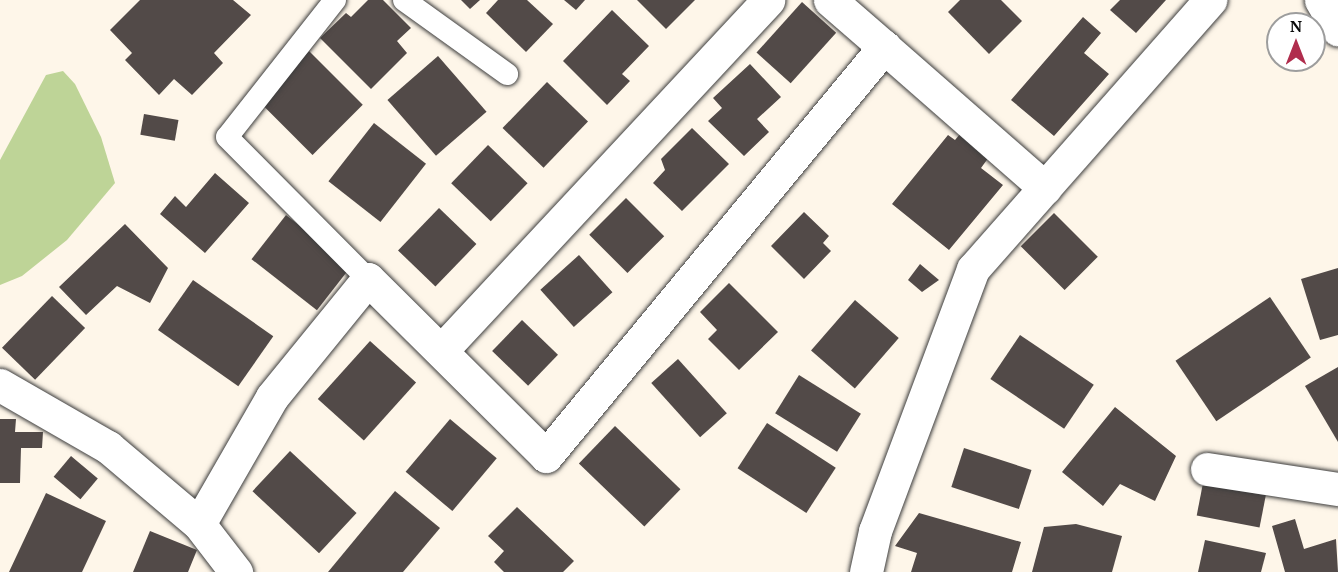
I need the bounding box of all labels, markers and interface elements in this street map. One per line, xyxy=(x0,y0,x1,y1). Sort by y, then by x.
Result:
north arrow xyxy=(1266,12,1326,72)
text: N xyxy=(1290,15,1302,37)

